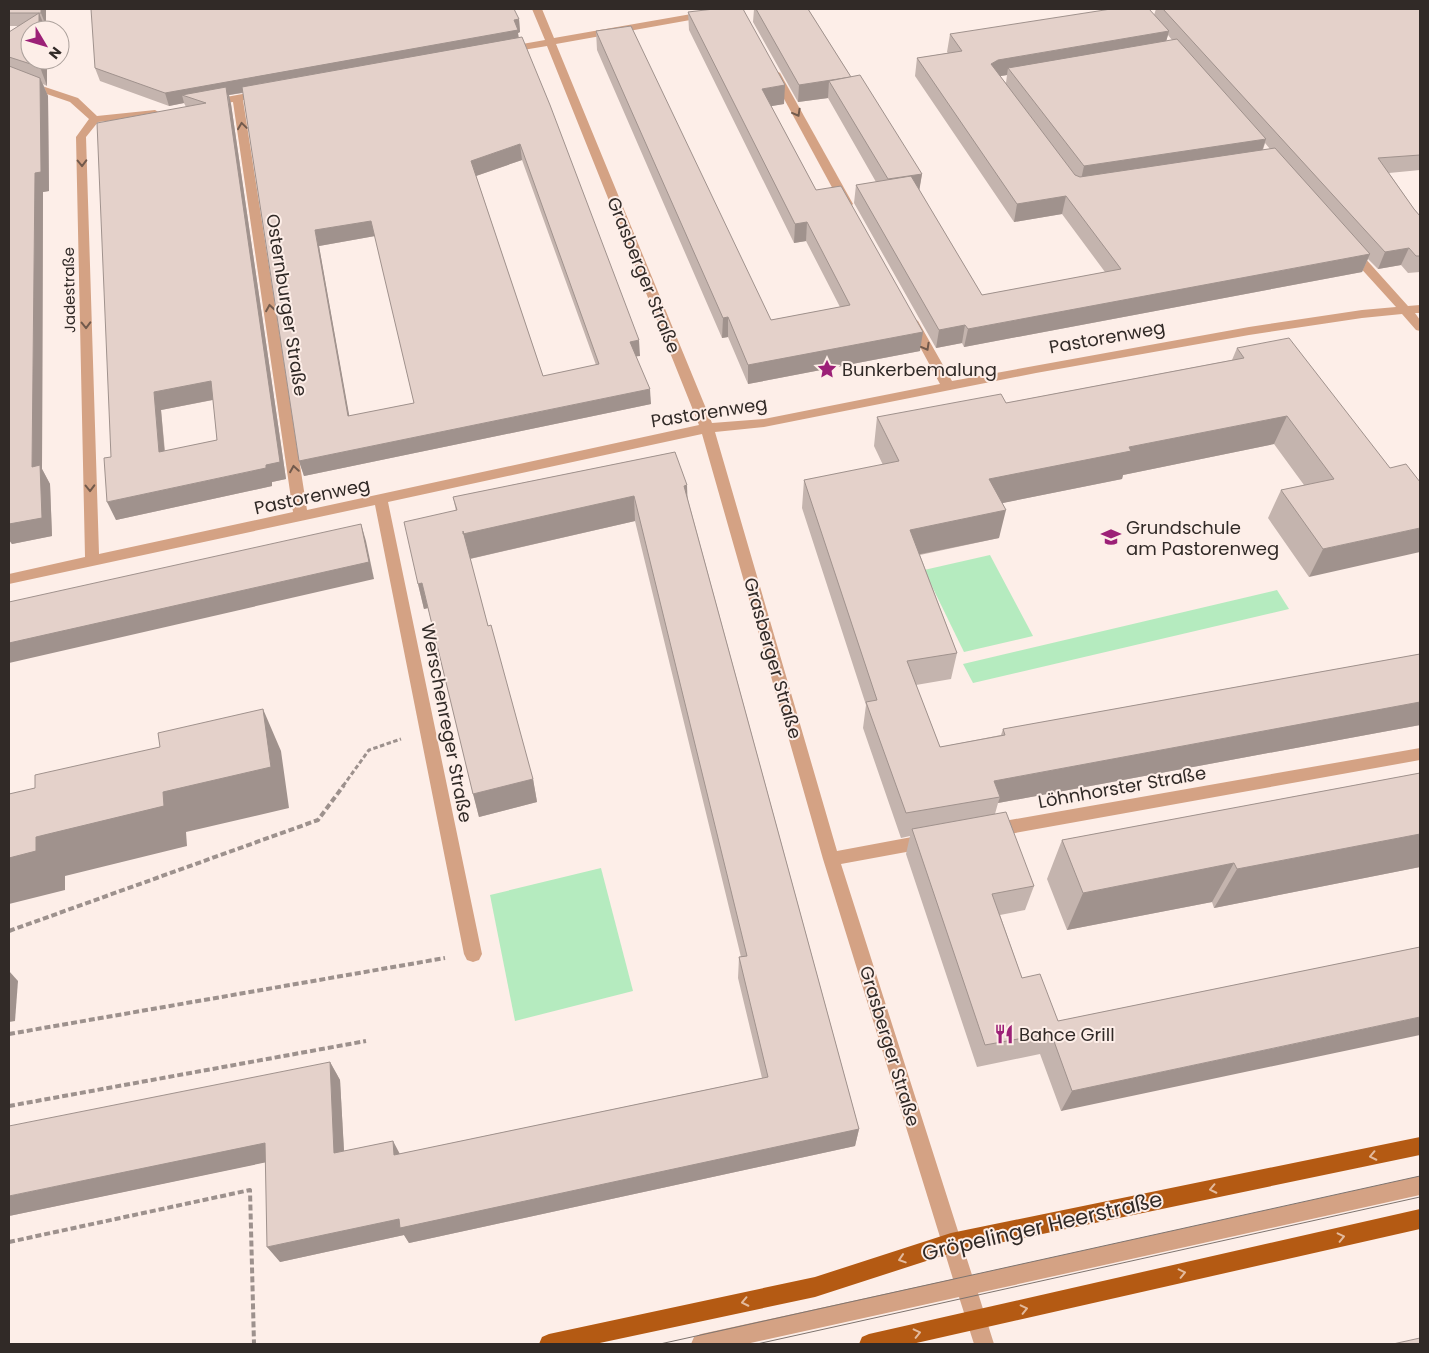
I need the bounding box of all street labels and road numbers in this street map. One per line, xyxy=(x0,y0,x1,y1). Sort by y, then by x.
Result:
street label: Grasberger Straße xyxy=(601,193,687,357)
street label: Osternburger Straße xyxy=(260,212,314,398)
street label: Jadestraße xyxy=(58,247,80,333)
street label: Pastorenweg xyxy=(1047,314,1167,360)
street label: Pastorenweg xyxy=(649,390,769,434)
street label: Pastorenweg xyxy=(252,472,372,520)
street label: Grasberger Straße xyxy=(738,574,808,742)
street label: Werschenreger Straße xyxy=(415,621,479,825)
street label: Löhnhorster Straße xyxy=(1036,760,1208,814)
street label: Grasberger Straße xyxy=(854,963,926,1129)
street label: Gröpelinger Heerstraße xyxy=(919,1184,1165,1268)

